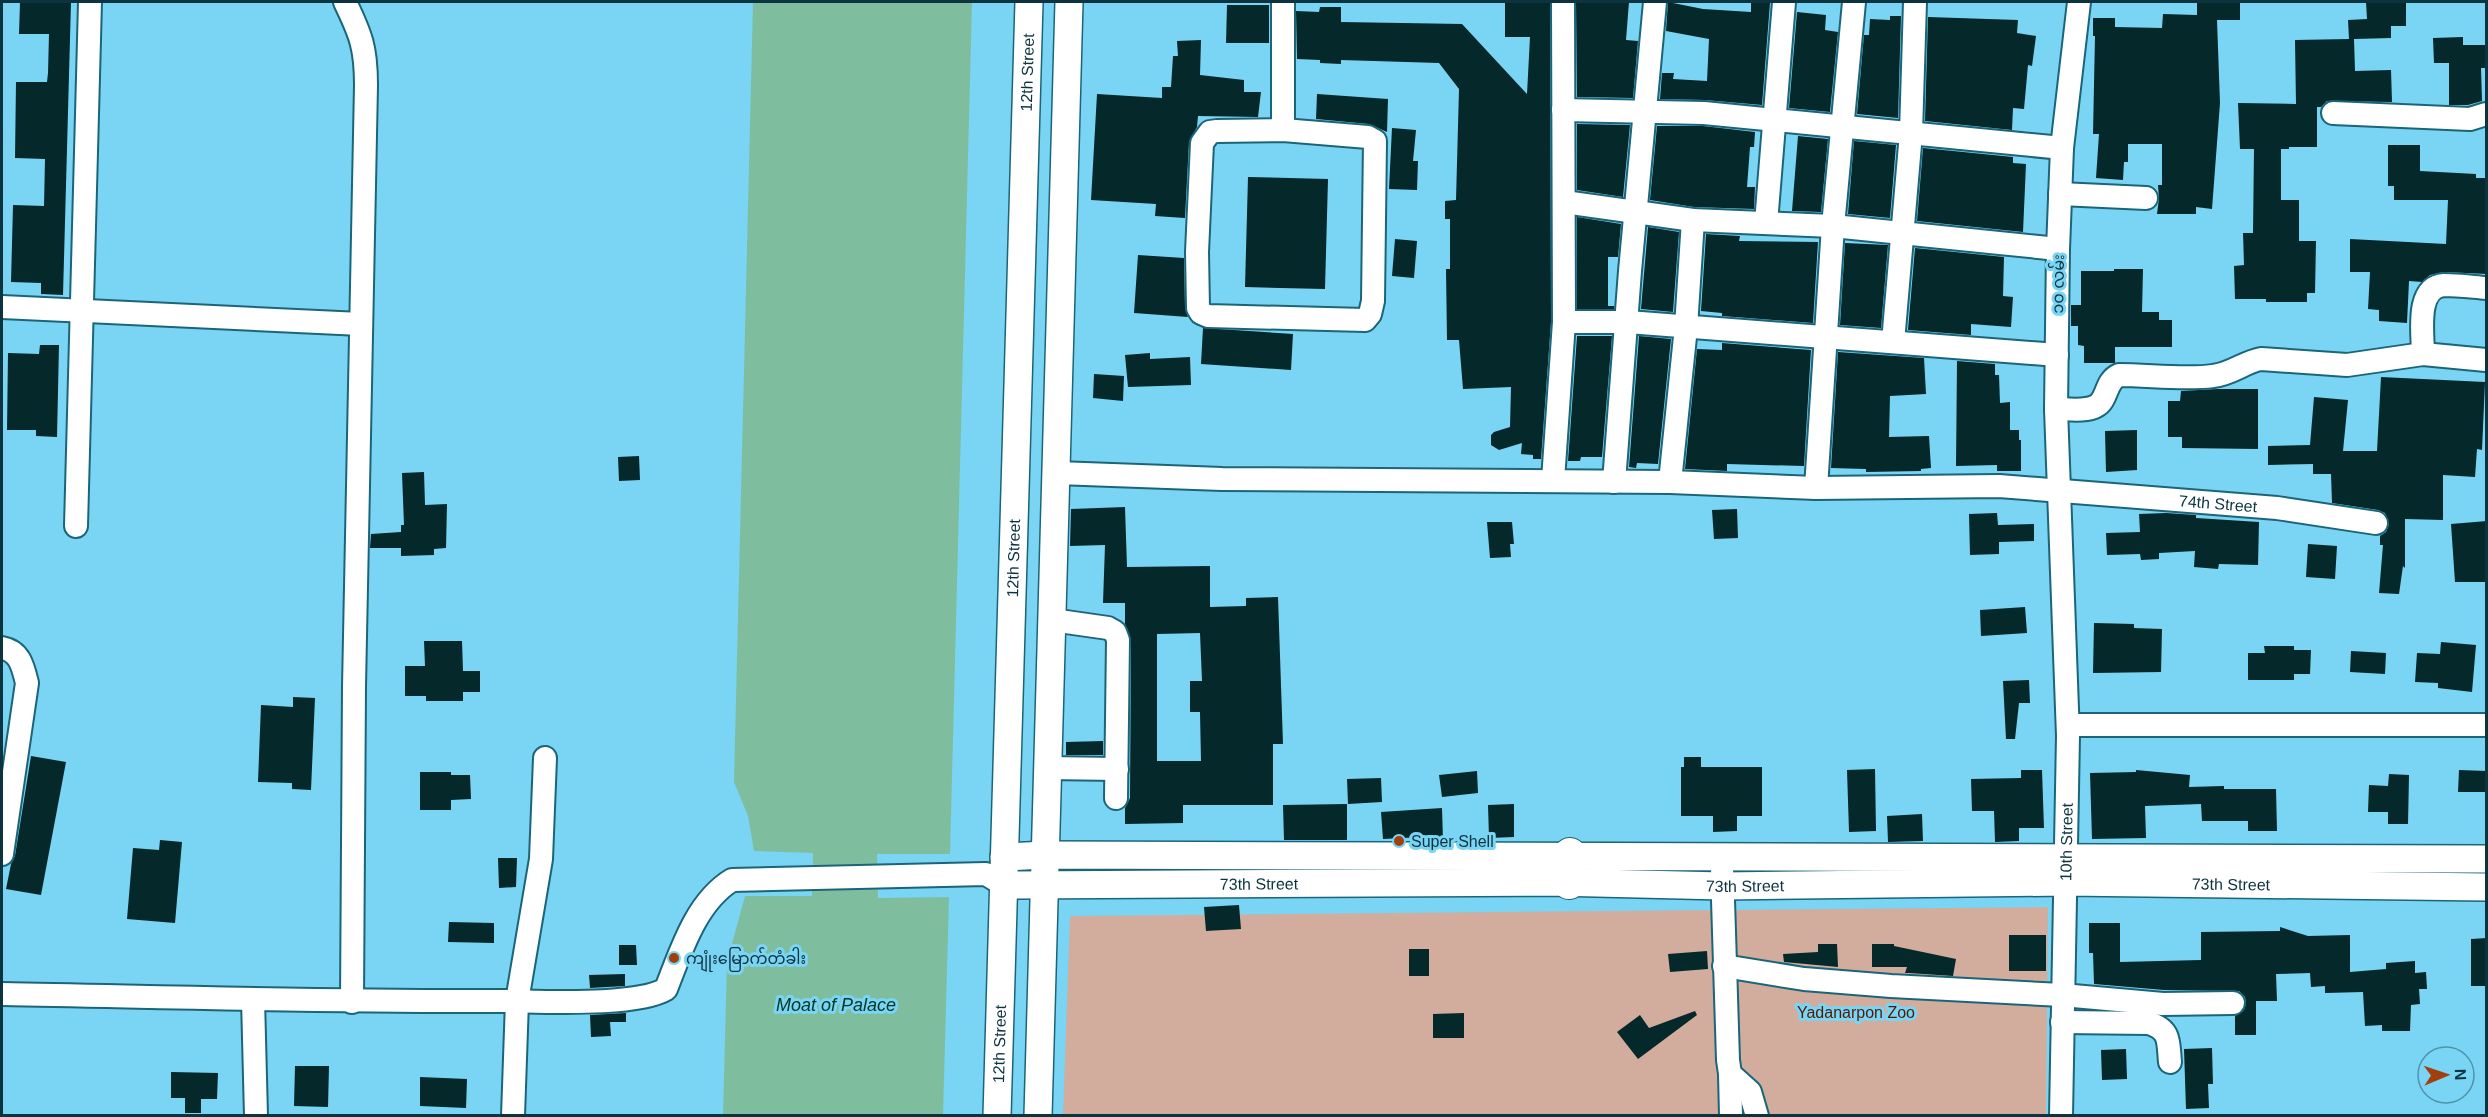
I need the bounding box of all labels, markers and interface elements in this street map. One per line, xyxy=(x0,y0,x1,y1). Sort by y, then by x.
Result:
street label: 12th Street xyxy=(1017,32,1037,112)
street label: ၁၀ လမ်း xyxy=(2046,254,2067,314)
street label: 74th Street xyxy=(2178,492,2258,515)
street label: 12th Street xyxy=(1003,518,1023,598)
street label: 10th Street xyxy=(2057,802,2075,881)
place label: Super Shell xyxy=(1411,833,1494,850)
marker: Super Shell xyxy=(1392,834,1406,848)
street label: 73th Street xyxy=(1220,875,1299,892)
street label: 73th Street xyxy=(2192,875,2271,893)
street label: 73th Street xyxy=(1706,877,1785,895)
place label: ကျုံးမြောက်တံခါး xyxy=(686,947,806,972)
marker: ကျုံးမြောက်တံခါး xyxy=(667,951,681,965)
water label: Moat of Palace xyxy=(776,995,896,1015)
street label: 12th Street xyxy=(989,1004,1009,1083)
park label: Yadanarpon Zoo xyxy=(1797,1004,1915,1021)
north arrow xyxy=(2416,1045,2476,1105)
text: N xyxy=(2452,1068,2469,1081)

